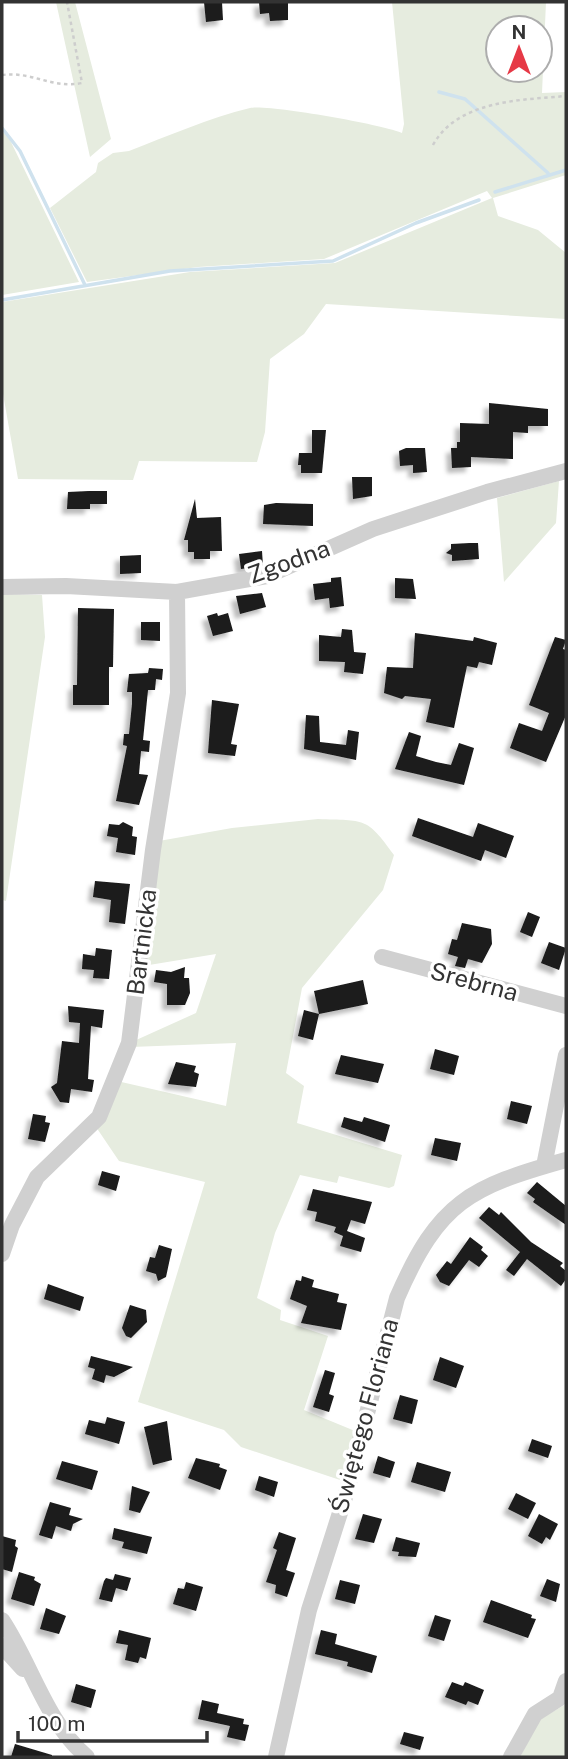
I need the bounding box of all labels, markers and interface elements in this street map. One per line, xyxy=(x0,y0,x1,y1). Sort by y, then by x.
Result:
north arrow xyxy=(484,14,554,84)
text: N xyxy=(512,21,526,43)
street label: Zgodna xyxy=(244,533,333,589)
street label: Bartnicka xyxy=(121,887,161,997)
street label: Srebrna xyxy=(427,956,521,1006)
street label: Świętego Floriana xyxy=(325,1315,403,1516)
scale bar xyxy=(18,1700,206,1744)
text: 100 m xyxy=(28,1711,85,1736)

